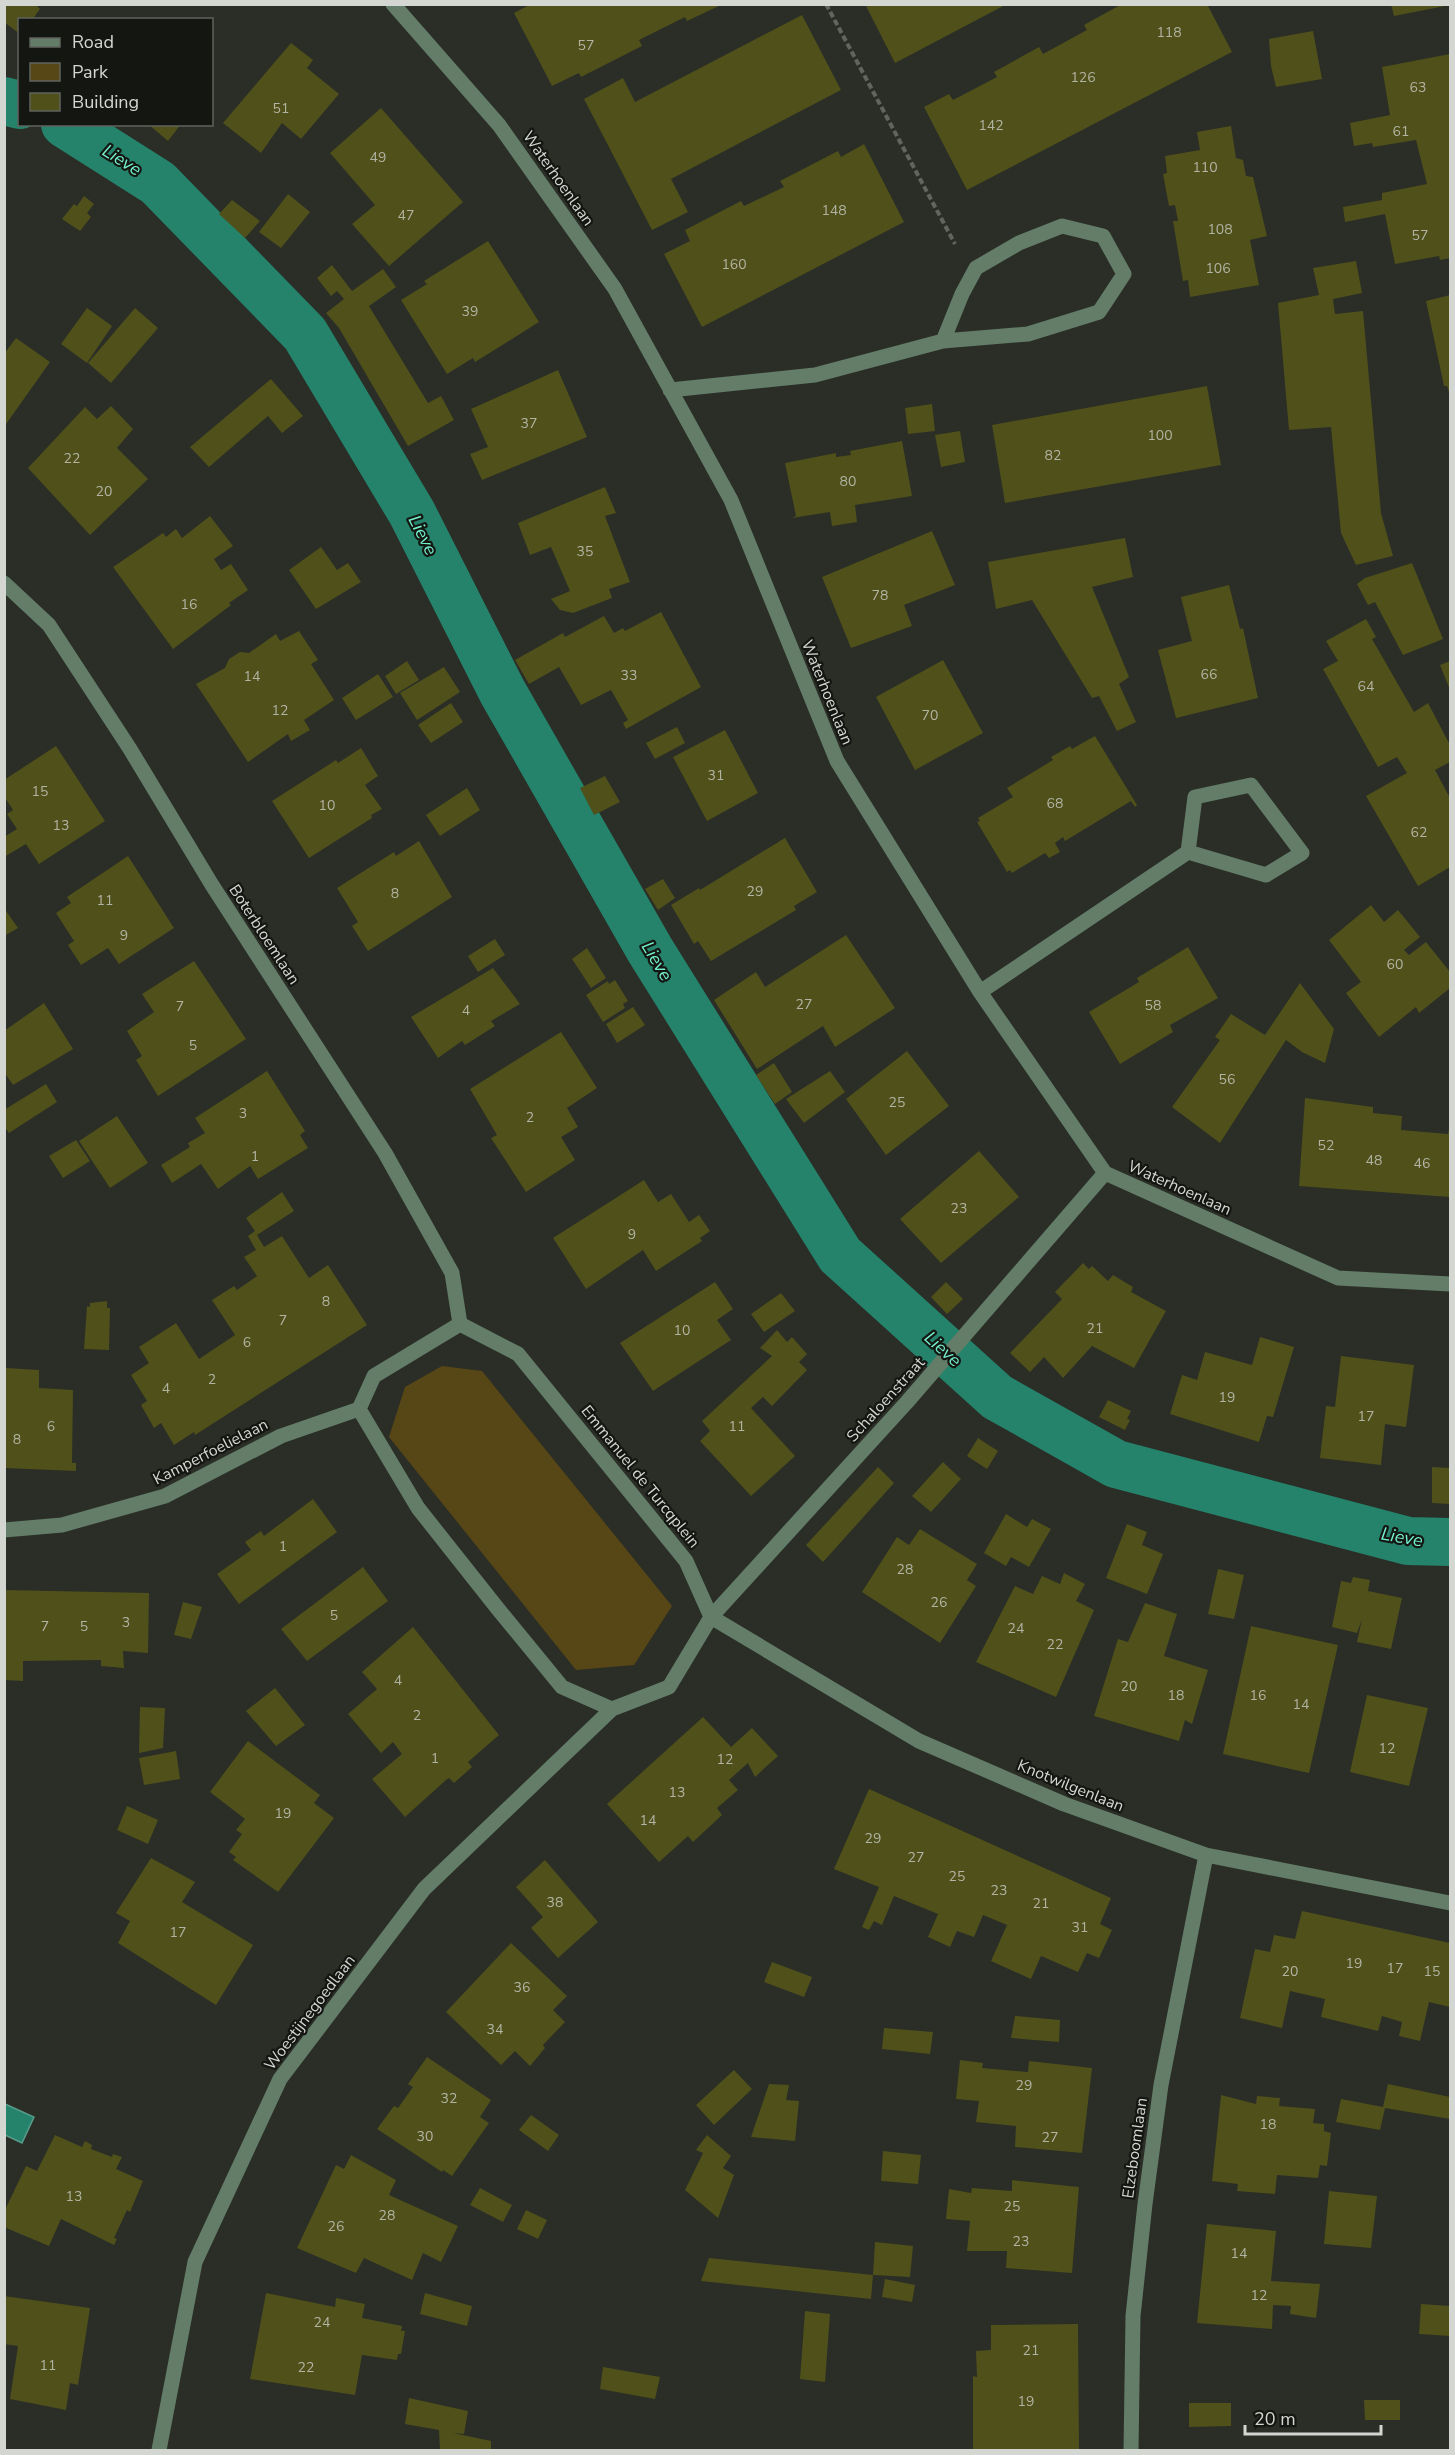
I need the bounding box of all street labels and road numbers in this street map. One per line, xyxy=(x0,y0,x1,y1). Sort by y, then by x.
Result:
street label: Waterhoenlaan xyxy=(517,127,599,230)
street label: Waterhoenlaan xyxy=(796,637,858,748)
street label: Boterbloemlaan xyxy=(224,880,305,989)
street label: Waterhoenlaan xyxy=(1124,1155,1235,1221)
street label: Schaloenstraat xyxy=(842,1352,930,1447)
street label: Emmanuel de Turcqplein xyxy=(576,1401,705,1553)
street label: Kamperfoelielaan xyxy=(149,1413,272,1490)
street label: Knotwilgenlaan xyxy=(1014,1755,1127,1817)
street label: Woestijnegoedlaan xyxy=(259,1950,360,2075)
street label: Elzeboomlaan xyxy=(1117,2096,1153,2200)

